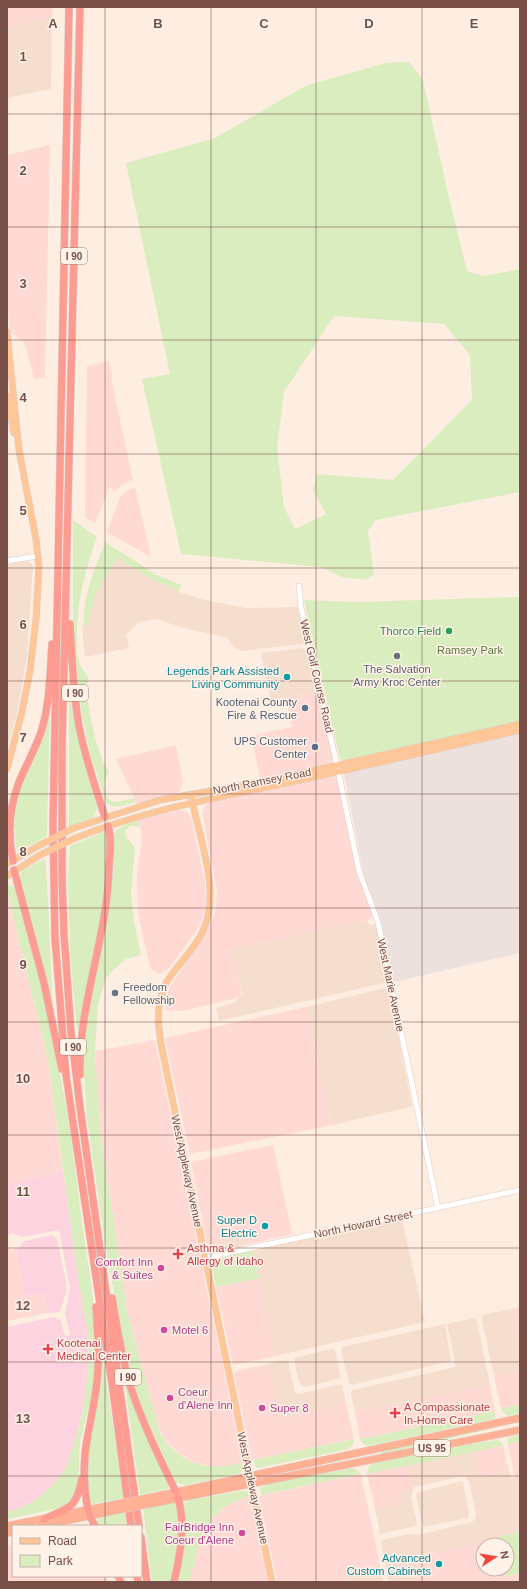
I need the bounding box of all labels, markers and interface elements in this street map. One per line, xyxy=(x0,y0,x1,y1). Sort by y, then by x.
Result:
text: A xyxy=(48,16,58,31)
text: B xyxy=(153,16,163,31)
text: C xyxy=(259,16,269,31)
text: D xyxy=(364,16,374,31)
text: E xyxy=(470,16,479,31)
text: 1 xyxy=(19,49,27,64)
text: 2 xyxy=(19,163,27,178)
road number: I 90 xyxy=(61,248,87,264)
text: 3 xyxy=(19,276,27,291)
text: 4 xyxy=(19,390,27,405)
text: 5 xyxy=(19,503,27,518)
text: 6 xyxy=(19,617,27,632)
street label: West Golf Course Road xyxy=(298,618,336,734)
place label: Thorco Field xyxy=(380,625,441,637)
marker: Thorco Field xyxy=(444,626,454,636)
park label: Ramsey Park xyxy=(437,644,504,656)
marker: The Salvation Army Kroc Center xyxy=(392,651,402,661)
place label: The Salvation Army Kroc Center xyxy=(353,663,441,688)
place label: Legends Park Assisted Living Community xyxy=(167,665,279,690)
marker: Legends Park Assisted Living Community xyxy=(282,672,292,682)
road number: I 90 xyxy=(62,685,88,701)
place label: Kootenai County Fire & Rescue xyxy=(216,696,297,721)
marker: Kootenai County Fire & Rescue xyxy=(300,703,310,713)
text: 7 xyxy=(19,730,27,745)
place label: UPS Customer Center xyxy=(234,735,307,760)
marker: UPS Customer Center xyxy=(310,742,320,752)
street label: North Ramsey Road xyxy=(212,766,312,796)
text: 8 xyxy=(19,844,27,859)
street label: West Marie Avenue xyxy=(375,937,407,1033)
text: 9 xyxy=(19,957,27,972)
place label: Freedom Fellowship xyxy=(123,981,175,1006)
marker: Freedom Fellowship xyxy=(110,988,120,998)
road number: I 90 xyxy=(60,1039,86,1055)
text: 10 xyxy=(16,1071,30,1086)
street label: West Appleway Avenue xyxy=(169,1114,205,1228)
text: 11 xyxy=(16,1184,30,1199)
street label: North Howard Street xyxy=(313,1208,413,1240)
place label: Super D Electric xyxy=(217,1214,257,1239)
marker: Super D Electric xyxy=(260,1221,270,1231)
place label: Asthma & Allergy of Idaho xyxy=(187,1242,263,1267)
marker: Asthma & Allergy of Idaho xyxy=(172,1248,184,1260)
place label: Comfort Inn & Suites xyxy=(96,1256,153,1281)
marker: Comfort Inn & Suites xyxy=(156,1263,166,1273)
text: 12 xyxy=(16,1298,30,1313)
place label: Motel 6 xyxy=(172,1324,208,1336)
marker: Motel 6 xyxy=(159,1325,169,1335)
place label: Kootenai Medical Center xyxy=(57,1337,131,1362)
marker: Kootenai Medical Center xyxy=(42,1343,54,1355)
road number: I 90 xyxy=(115,1369,141,1385)
place label: Coeur d'Alene Inn xyxy=(178,1386,233,1411)
marker: Coeur d'Alene Inn xyxy=(165,1393,175,1403)
place label: A Compassionate In-Home Care xyxy=(404,1401,490,1426)
place label: Super 8 xyxy=(270,1402,309,1414)
marker: Super 8 xyxy=(257,1403,267,1413)
marker: A Compassionate In-Home Care xyxy=(389,1407,401,1419)
text: 13 xyxy=(16,1411,30,1426)
street label: West Appleway Avenue xyxy=(235,1431,271,1545)
road number: US 95 xyxy=(414,1440,450,1456)
place label: FairBridge Inn Coeur d'Alene xyxy=(165,1521,234,1546)
legend xyxy=(12,1525,142,1577)
marker: FairBridge Inn Coeur d'Alene xyxy=(237,1528,247,1538)
text: Road xyxy=(48,1534,77,1548)
north arrow xyxy=(475,1537,515,1577)
text: N xyxy=(498,1550,511,1560)
place label: Advanced Custom Cabinets xyxy=(347,1552,431,1577)
text: Park xyxy=(48,1554,74,1568)
marker: Advanced Custom Cabinets xyxy=(434,1559,444,1569)

